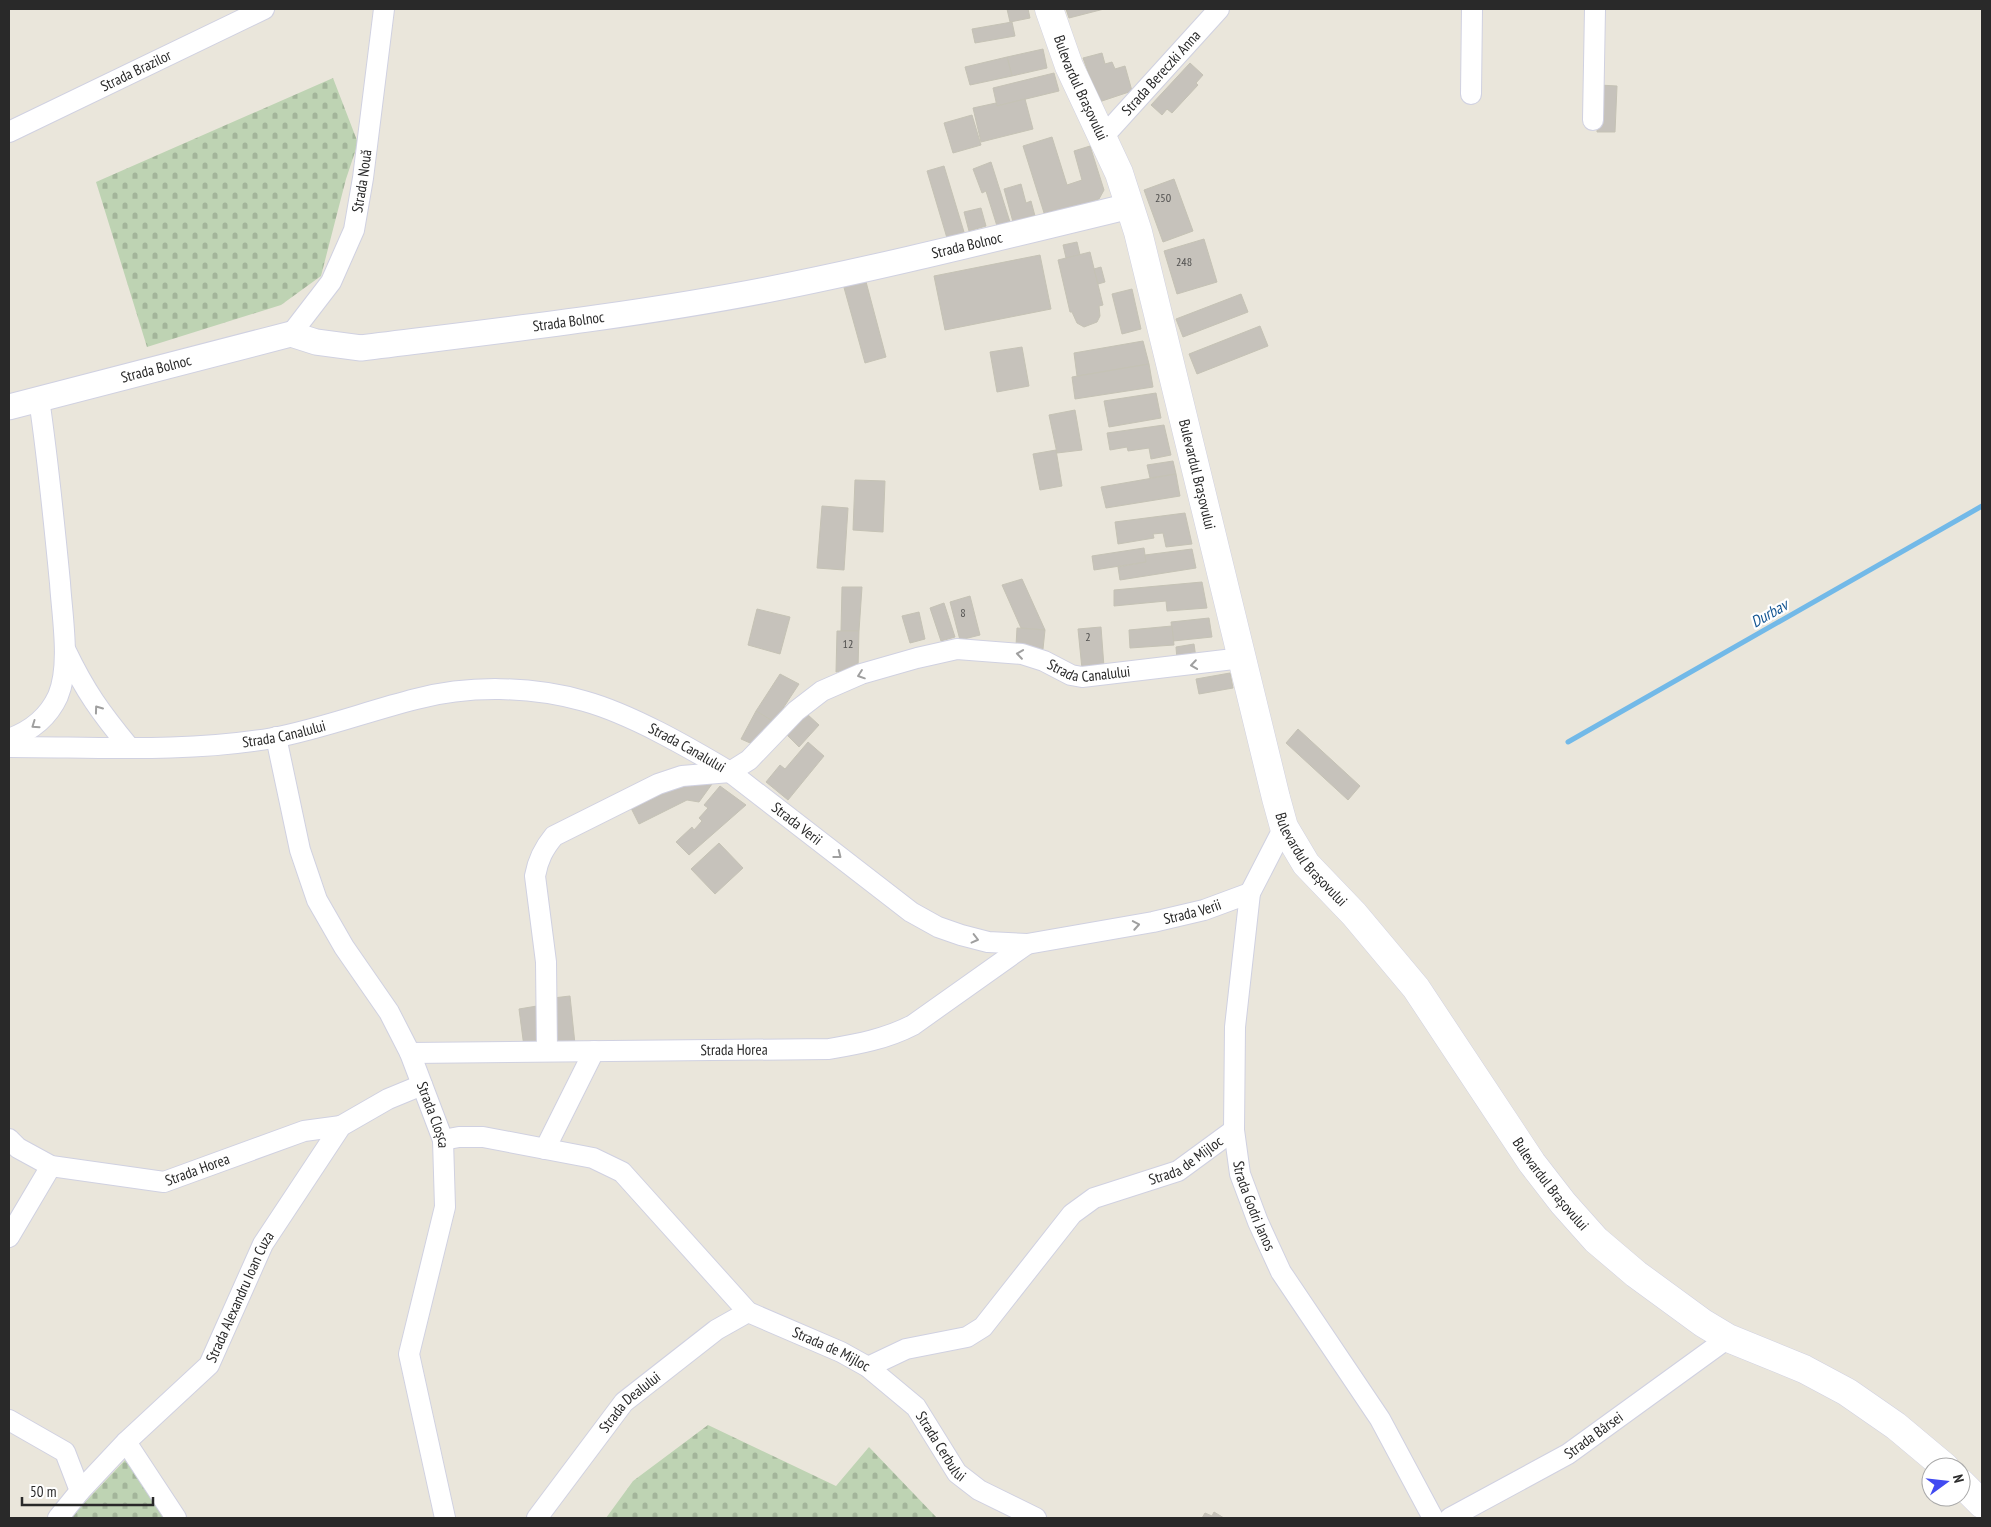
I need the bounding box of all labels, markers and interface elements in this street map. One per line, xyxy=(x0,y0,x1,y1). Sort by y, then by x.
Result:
street label: Strada Bereczki Anna xyxy=(1117,26,1204,119)
street label: Bulevardul Brașovului xyxy=(1050,33,1112,143)
street label: Strada Brazilor xyxy=(97,45,175,95)
street label: Strada Nouă xyxy=(347,148,375,214)
house number: 250 xyxy=(1155,190,1171,205)
street label: Strada Bolnoc xyxy=(930,227,1005,263)
house number: 248 xyxy=(1176,254,1192,269)
street label: Strada Bolnoc xyxy=(531,307,606,335)
street label: Strada Bolnoc xyxy=(119,350,194,387)
street label: Bulevardul Brașovului xyxy=(1175,417,1220,531)
water label: Durbav xyxy=(1747,593,1793,631)
house number: 8 xyxy=(960,605,966,620)
house number: 2 xyxy=(1085,629,1091,644)
house number: 12 xyxy=(843,636,853,651)
one-way arrow xyxy=(1015,650,1024,660)
street label: Strada Canalului xyxy=(1044,654,1131,686)
one-way arrow xyxy=(1190,659,1198,670)
one-way arrow xyxy=(857,669,866,679)
one-way arrow xyxy=(95,705,104,715)
street label: Strada Canalului xyxy=(241,716,328,751)
street label: Strada Canalului xyxy=(646,718,729,776)
one-way arrow xyxy=(31,719,41,728)
street label: Strada Verii xyxy=(768,798,826,849)
street label: Bulevardul Brașovului xyxy=(1271,810,1352,910)
one-way arrow xyxy=(832,850,841,858)
street label: Strada Verii xyxy=(1161,894,1224,928)
one-way arrow xyxy=(1131,921,1140,931)
one-way arrow xyxy=(971,933,980,944)
street label: Strada Horea xyxy=(700,1040,768,1059)
street label: Strada Cloșca xyxy=(413,1079,453,1148)
street label: Strada de Mijloc xyxy=(1146,1131,1227,1189)
street label: Bulevardul Brașovului xyxy=(1509,1134,1593,1234)
street label: Strada Horea xyxy=(162,1149,232,1190)
street label: Strada Godri Janos xyxy=(1229,1160,1280,1254)
street label: Strada Alexandru Ioan Cuza xyxy=(201,1227,278,1365)
street label: Strada de Mijloc xyxy=(790,1322,874,1376)
street label: Strada Dealului xyxy=(594,1367,664,1436)
street label: Strada Bârsei xyxy=(1560,1407,1627,1463)
street label: Strada Cerbului xyxy=(912,1408,970,1485)
north arrow xyxy=(1921,1457,1971,1507)
text: N xyxy=(1949,1473,1968,1485)
scale bar xyxy=(22,1474,154,1506)
text: 50 m xyxy=(30,1482,56,1501)

